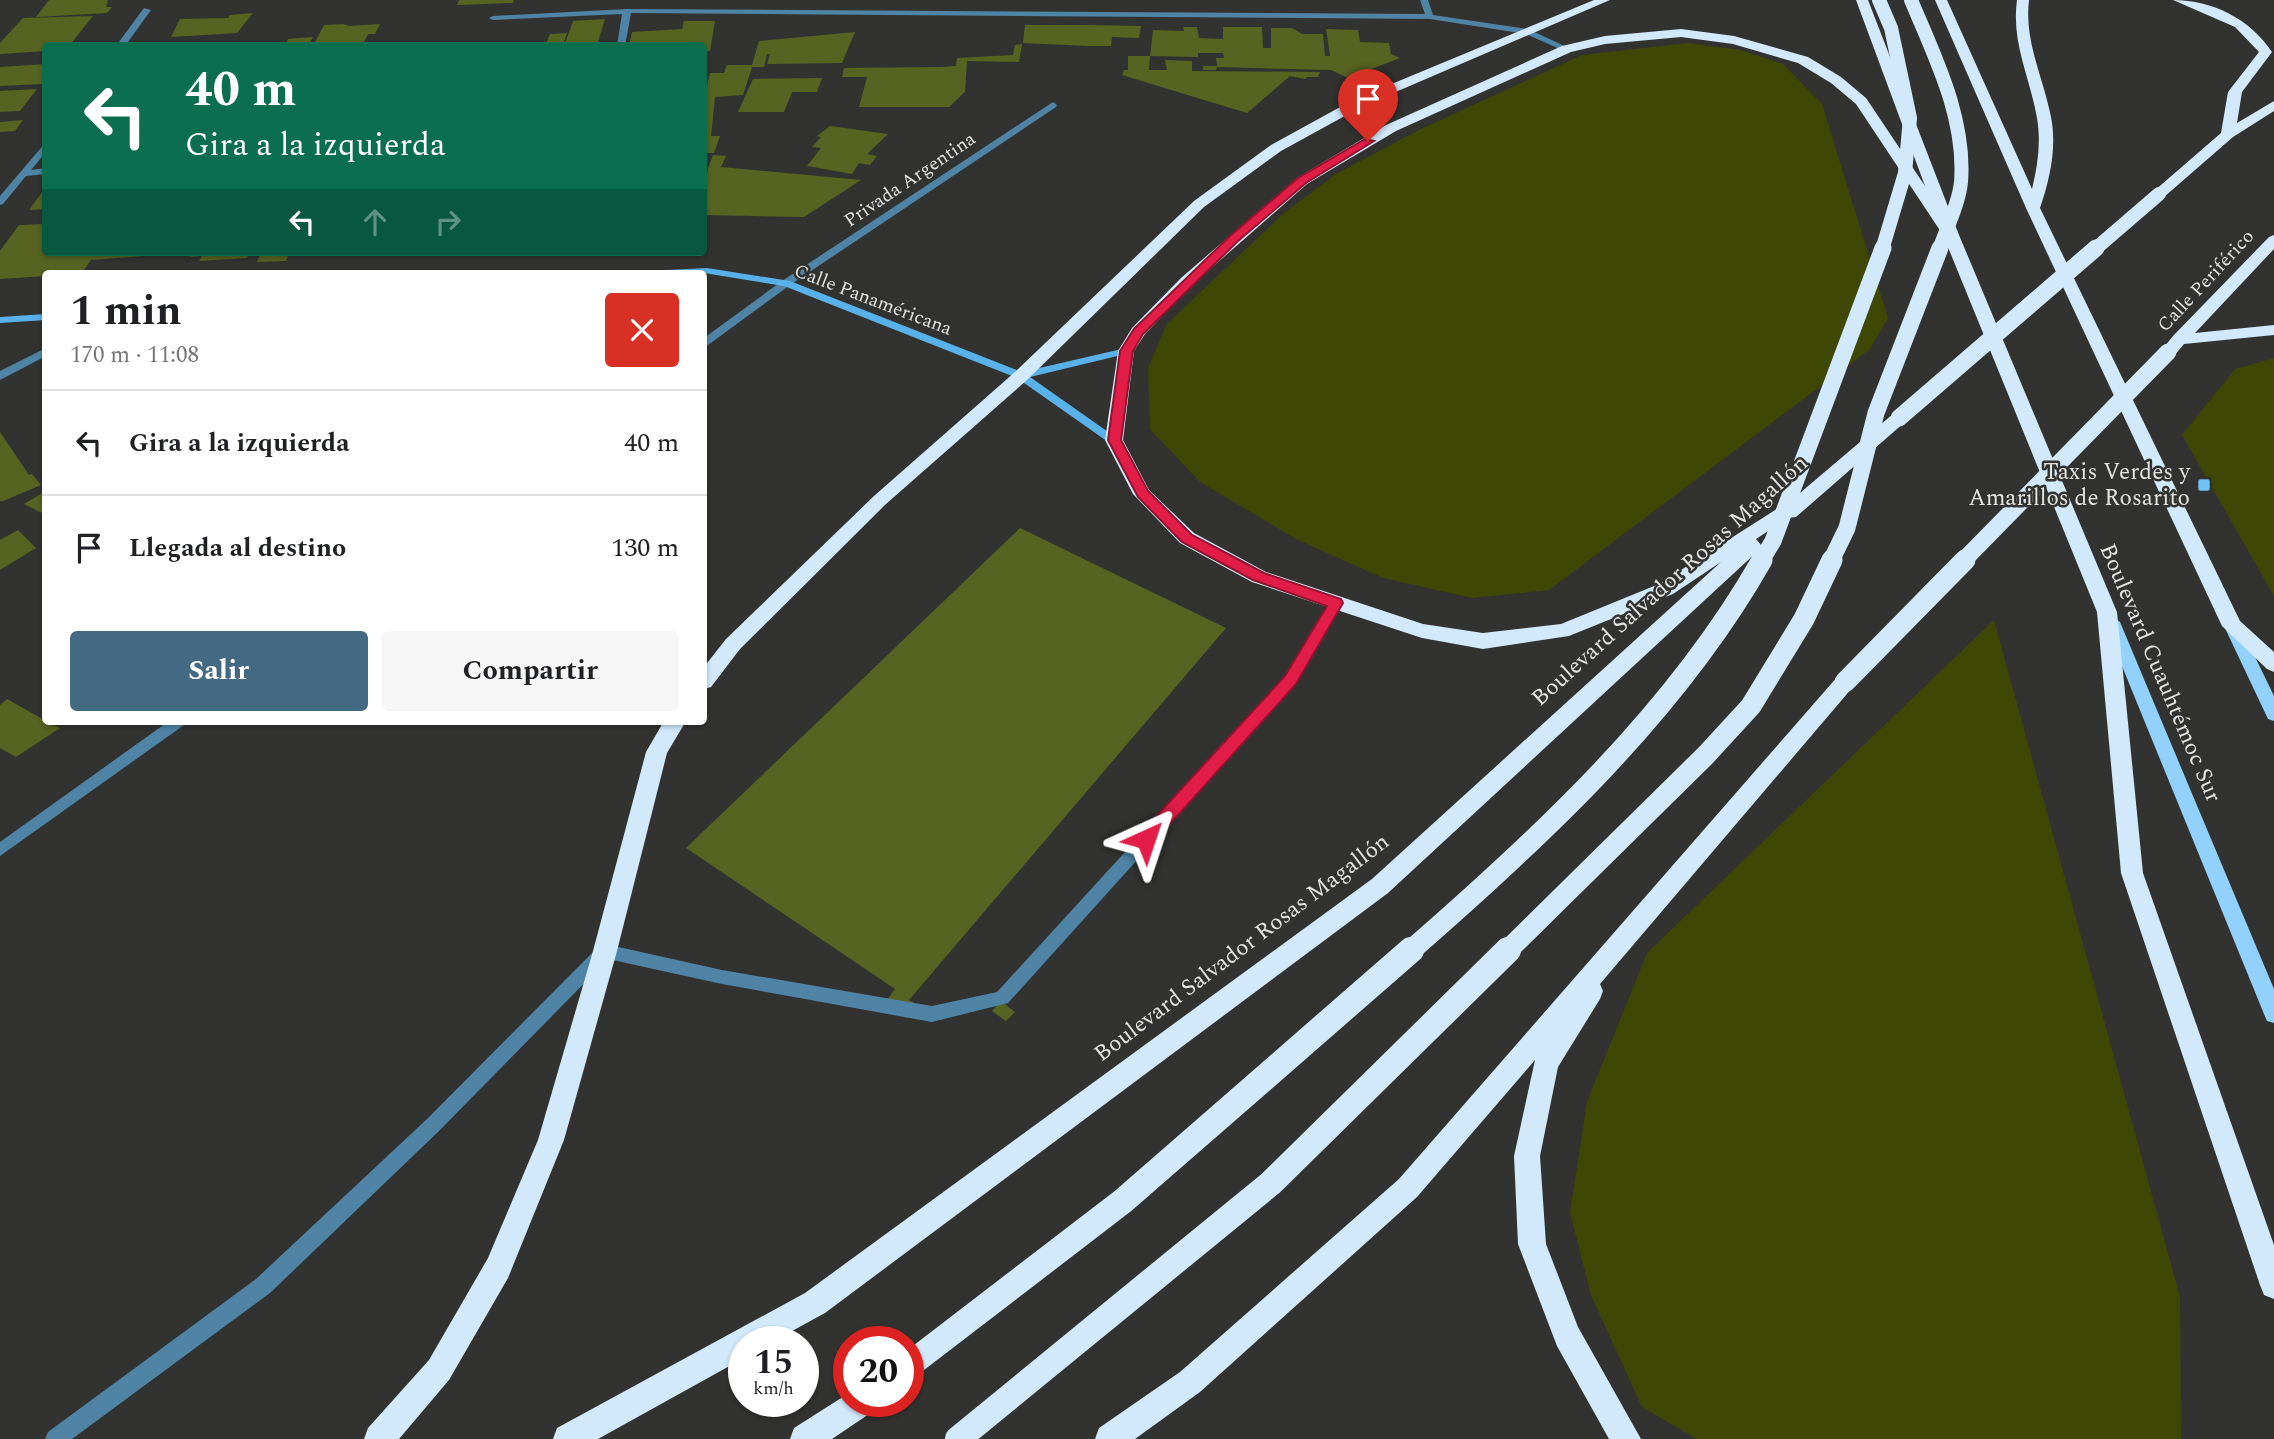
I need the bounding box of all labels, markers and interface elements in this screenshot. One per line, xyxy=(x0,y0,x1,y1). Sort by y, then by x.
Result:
text: 40 m xyxy=(185,53,296,128)
pin xyxy=(1338,69,1398,141)
icon: left xyxy=(70,70,161,161)
icon: arrive xyxy=(1349,80,1387,118)
text: Gira a la izquierda xyxy=(185,121,446,170)
street label: Privada Argentina xyxy=(838,125,982,235)
icon: left xyxy=(283,203,321,241)
icon: ahead xyxy=(356,203,394,241)
icon: right xyxy=(429,203,467,241)
street label: Calle Periférico xyxy=(2151,223,2261,339)
street label: Calle Panaméricana xyxy=(790,257,957,344)
text: 1 min xyxy=(70,280,182,343)
button: close xyxy=(605,293,679,367)
text: 170 m · 11:08 xyxy=(70,338,199,373)
text: Gira a la izquierda xyxy=(129,423,350,463)
text: 40 m xyxy=(624,423,679,463)
icon: left xyxy=(70,424,108,462)
street label: Boulevard Salvador Rosas Magallón xyxy=(1524,447,1816,715)
place label: Taxis Verdes y Amarillos de Rosarito xyxy=(1968,455,2191,516)
marker: Taxis Verdes y Amarillos de Rosarito xyxy=(2196,477,2212,493)
text: Llegada al destino xyxy=(129,528,346,568)
text: 130 m xyxy=(611,528,679,568)
icon: arrive xyxy=(70,529,108,567)
street label: Boulevard Cuauhtémoc Sur xyxy=(2090,538,2230,808)
button: Salir xyxy=(70,631,368,711)
button: Compartir xyxy=(382,631,679,711)
position arrow xyxy=(1109,802,1183,876)
street label: Boulevard Salvador Rosas Magallón xyxy=(1087,825,1397,1071)
speed limit sign: 20 xyxy=(833,1326,924,1417)
text: 15 xyxy=(754,1336,793,1389)
text: km/h xyxy=(753,1375,794,1402)

